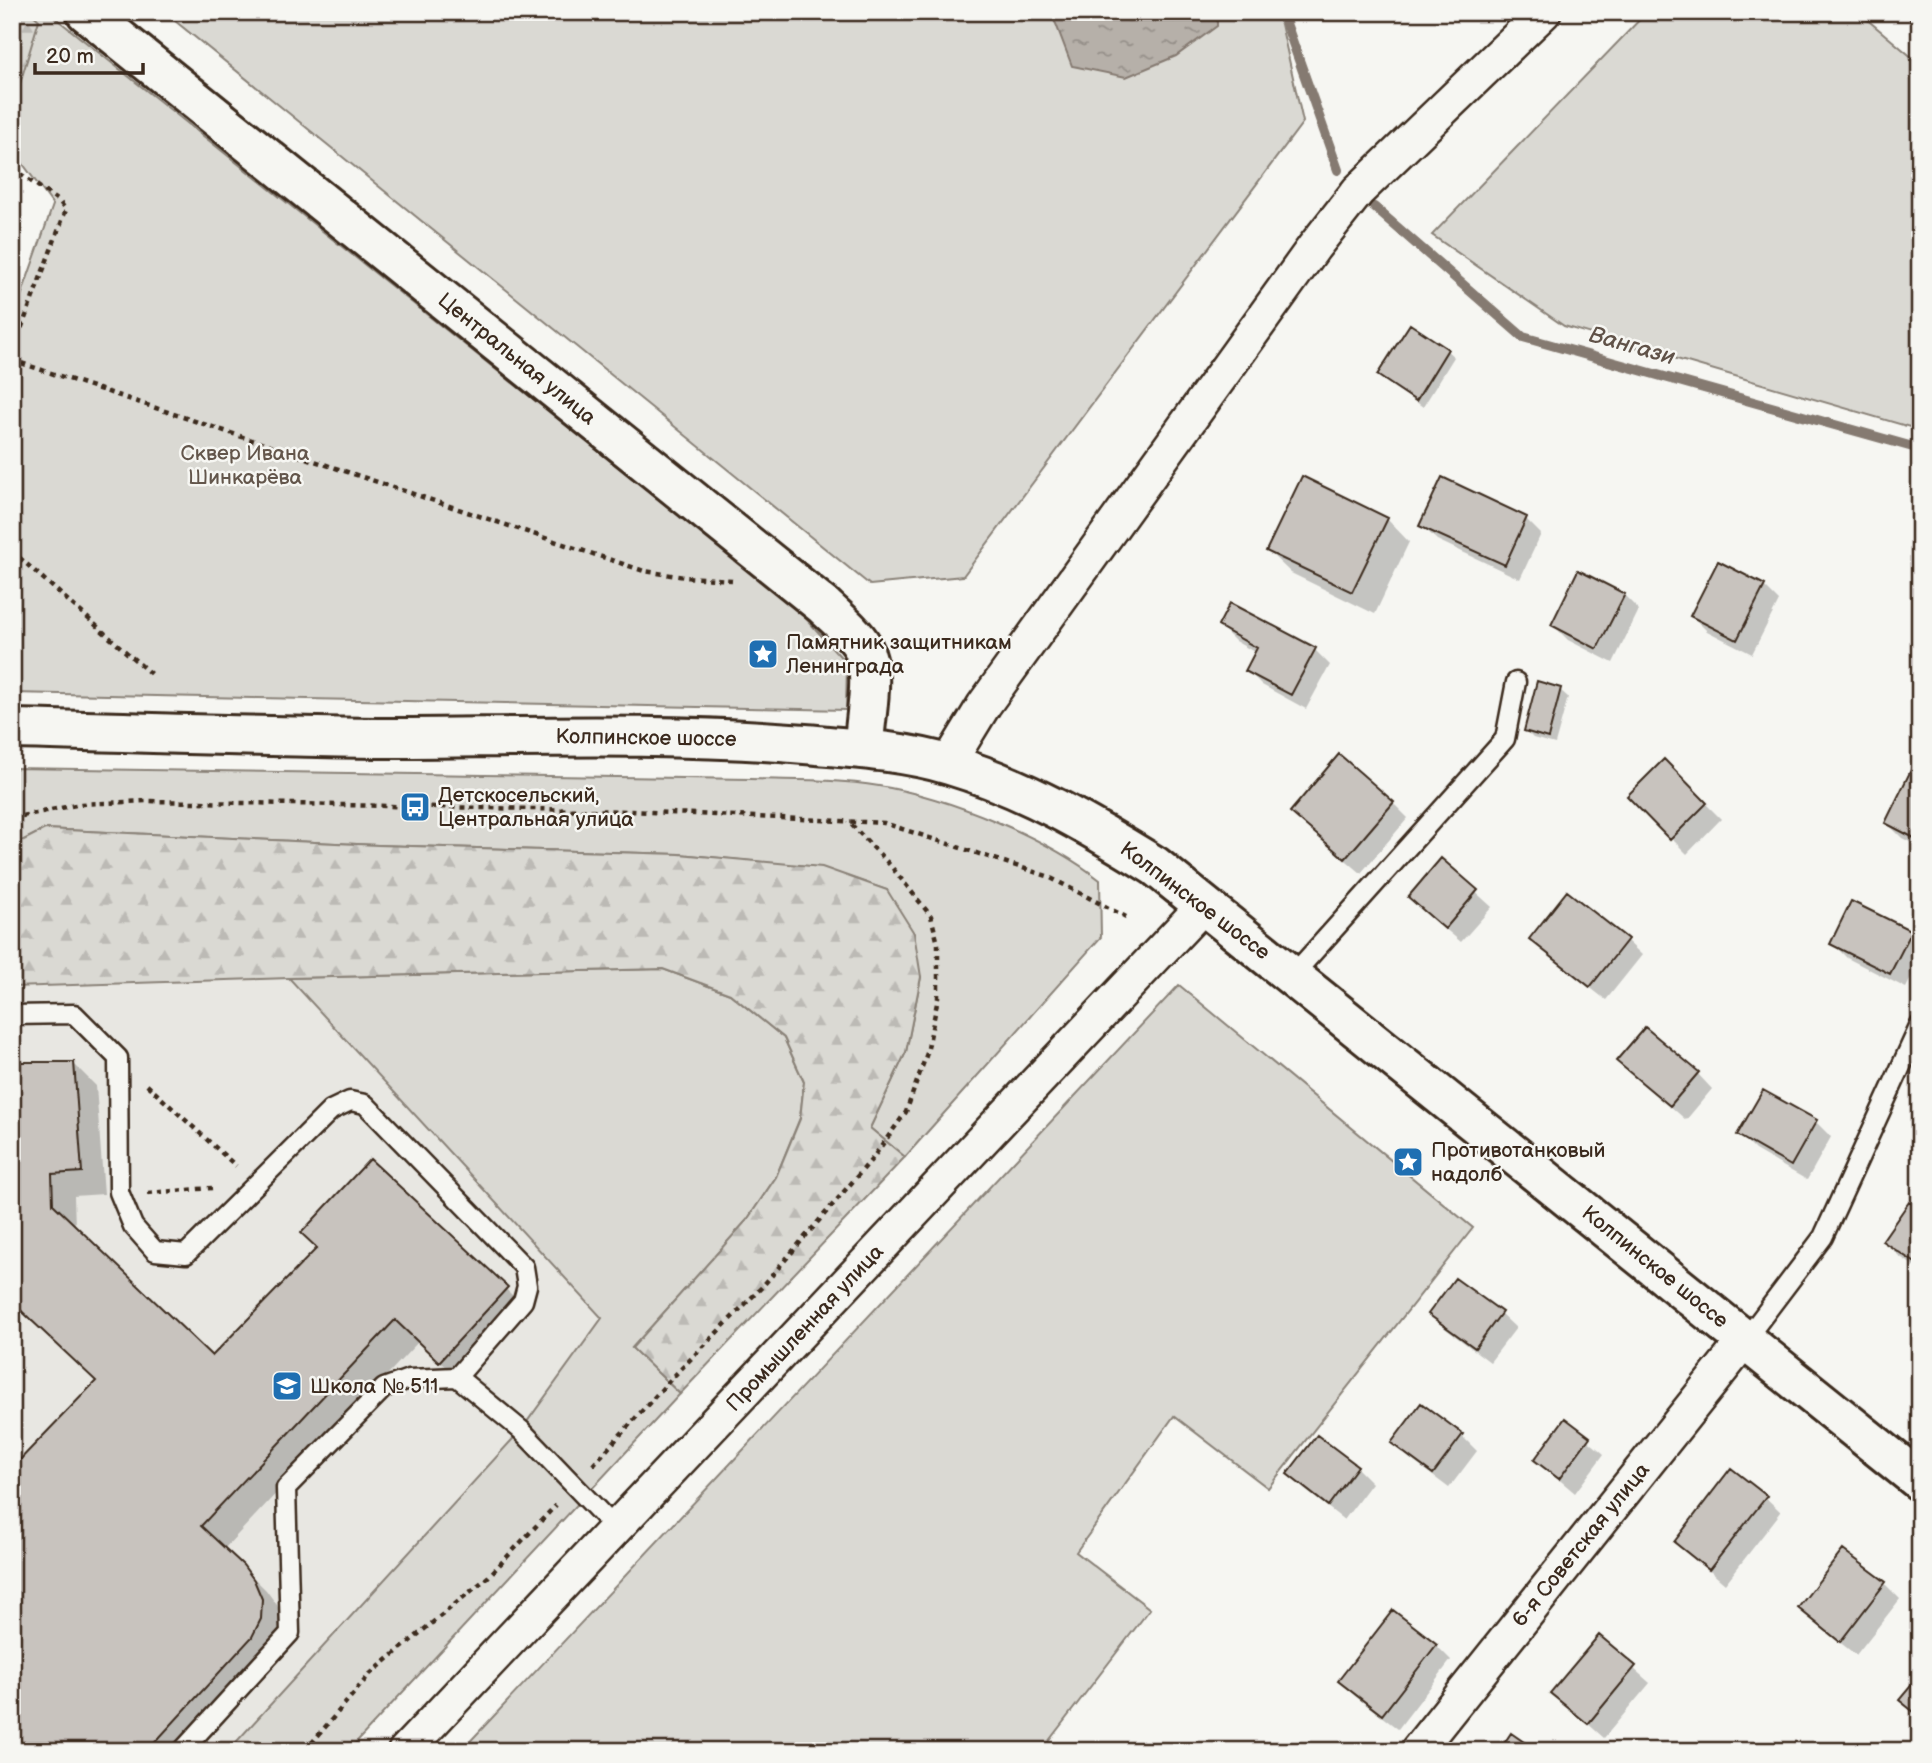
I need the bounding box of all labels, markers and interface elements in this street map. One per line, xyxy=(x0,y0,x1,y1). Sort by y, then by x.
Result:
scale bar xyxy=(35,32,144,76)
text: 20 m xyxy=(46,44,94,69)
street label: Центральная улица xyxy=(433,288,601,431)
water label: Вангази xyxy=(1586,320,1678,372)
park label: Сквер Ивана Шинкарёва xyxy=(181,441,310,490)
place label: Памятник защитникам Ленинграда xyxy=(785,630,1012,679)
place icon: Памятник защитникам Ленинграда xyxy=(746,637,780,671)
street label: Колпинское шоссе xyxy=(555,724,737,752)
place label: Детскосельский, Центральная улица xyxy=(438,783,634,832)
bus stop icon: Детскосельский, Центральная улица xyxy=(398,790,432,824)
street label: Колпинское шоссе xyxy=(1115,837,1275,966)
place label: Противотанковый надолб xyxy=(1431,1138,1606,1187)
place icon: Противотанковый надолб xyxy=(1391,1145,1425,1179)
street label: Колпинское шоссе xyxy=(1577,1200,1733,1334)
street label: Промышленная улица xyxy=(721,1239,889,1417)
school or university icon: Школа № 511 xyxy=(270,1369,304,1403)
place label: Школа № 511 xyxy=(310,1374,438,1399)
street label: 6-я Советская улица xyxy=(1507,1457,1655,1632)

